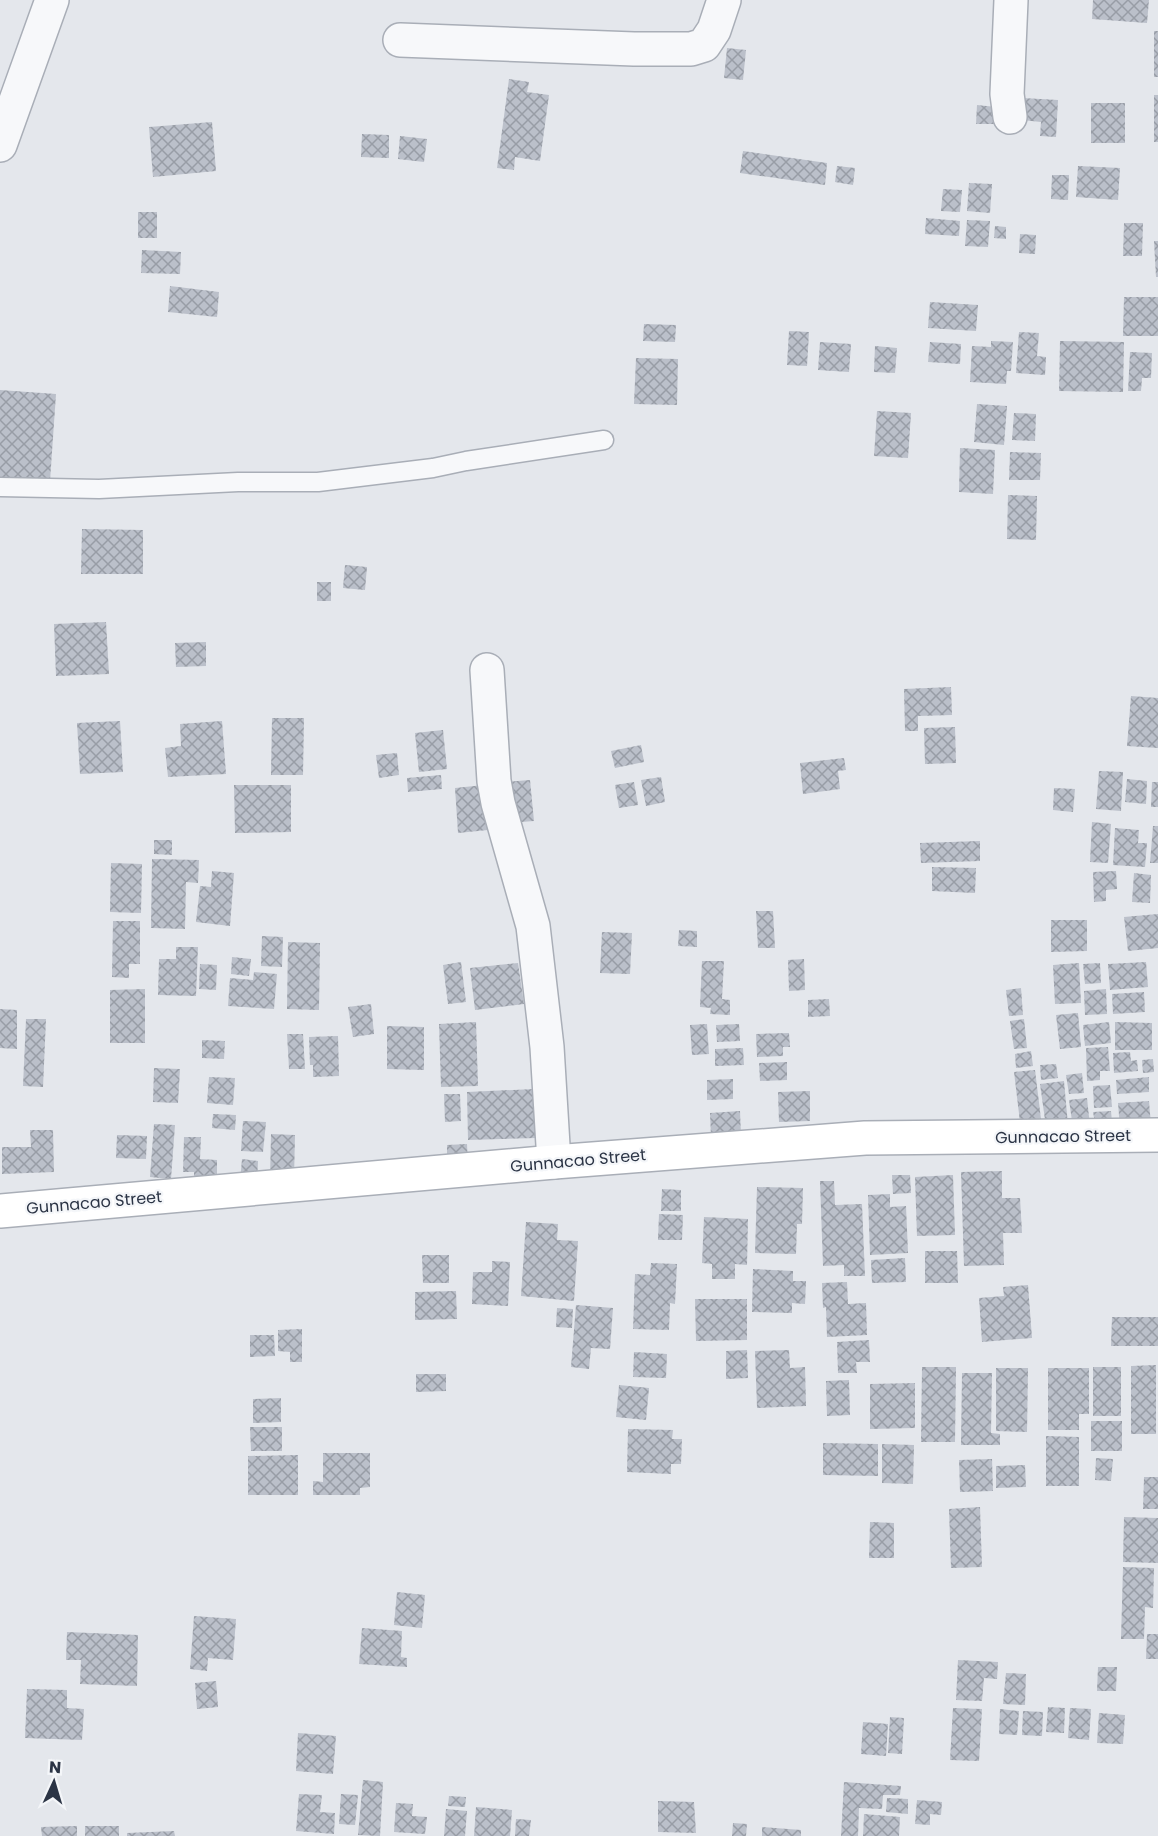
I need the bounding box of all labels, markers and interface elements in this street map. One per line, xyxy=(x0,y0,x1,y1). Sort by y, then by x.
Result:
street label: Gunnacao Street xyxy=(995,1124,1131,1149)
street label: Gunnacao Street xyxy=(509,1143,647,1178)
street label: Gunnacao Street xyxy=(25,1185,163,1220)
north arrow xyxy=(24,1752,84,1812)
text: N xyxy=(48,1756,62,1779)

